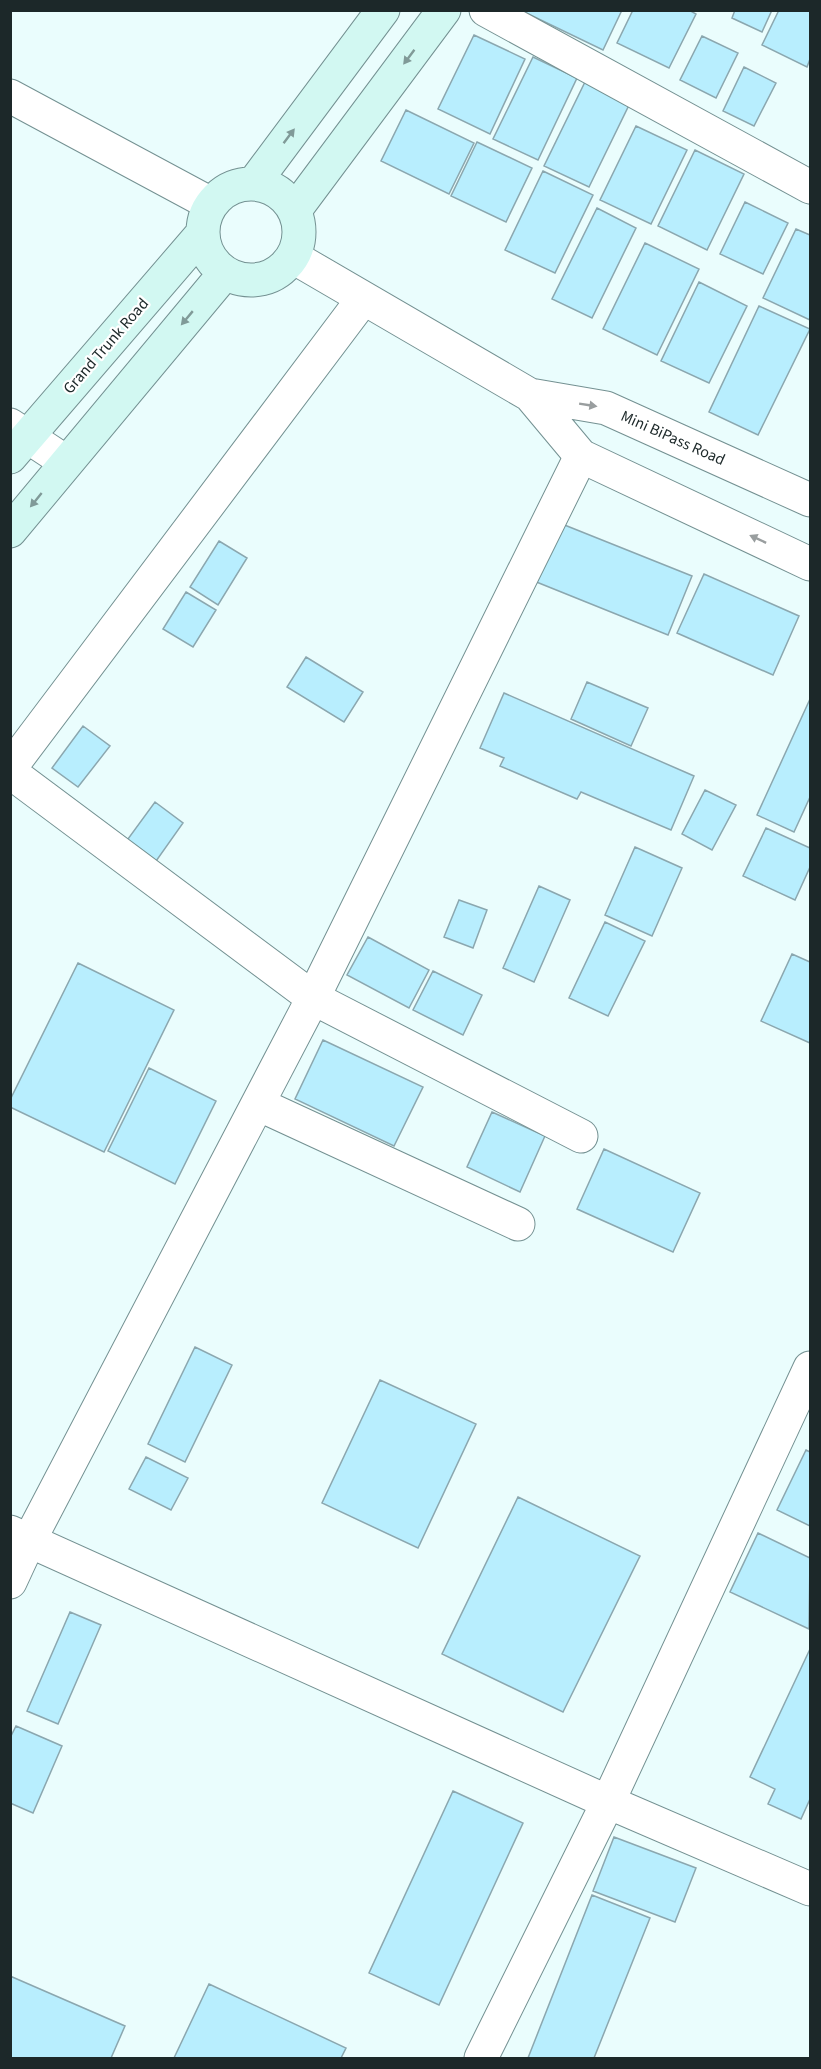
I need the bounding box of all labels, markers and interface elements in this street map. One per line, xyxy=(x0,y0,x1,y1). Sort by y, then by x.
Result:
one-way arrow xyxy=(404,50,416,65)
one-way arrow xyxy=(283,129,295,144)
street label: Grand Trunk Road xyxy=(58,293,154,399)
one-way arrow xyxy=(181,310,194,325)
one-way arrow xyxy=(579,400,598,409)
street label: Mini BiPass Road xyxy=(617,405,729,471)
one-way arrow xyxy=(29,492,42,508)
one-way arrow xyxy=(749,535,766,544)

